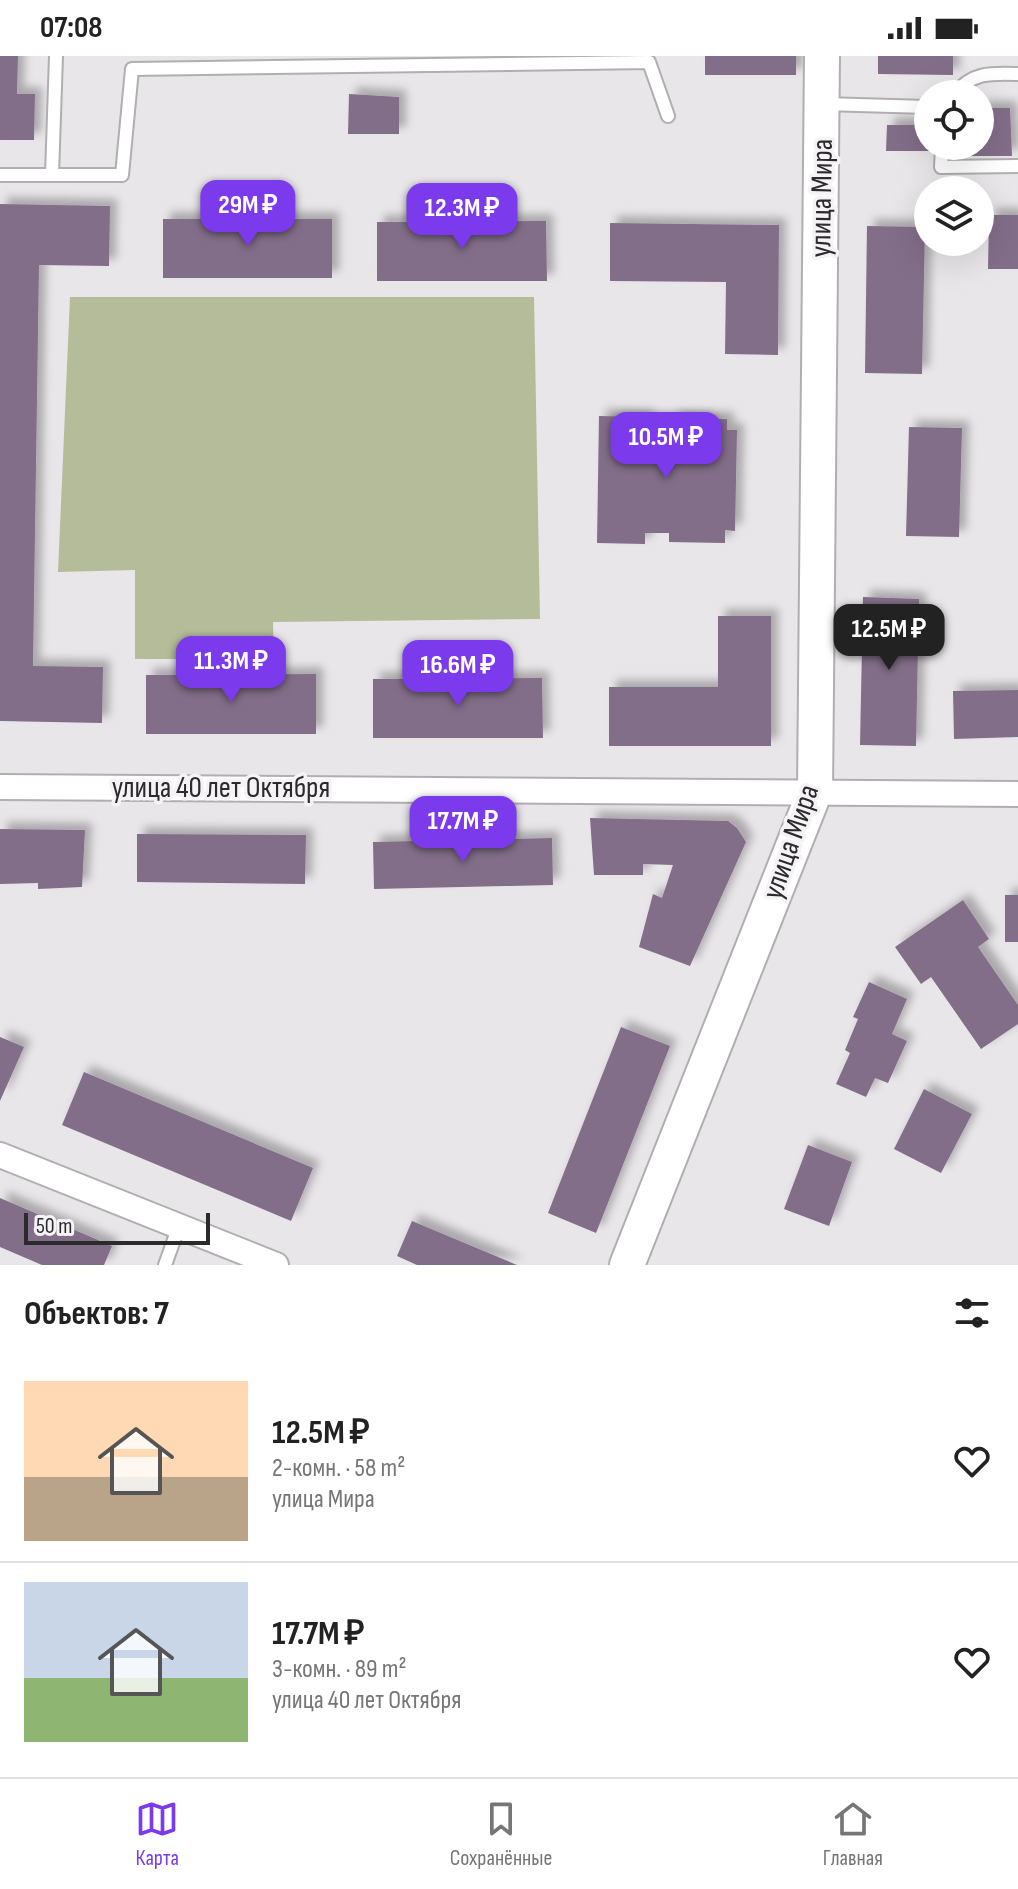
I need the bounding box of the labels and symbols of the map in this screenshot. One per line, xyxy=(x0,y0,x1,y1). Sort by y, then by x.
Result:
street label: улица Мира xyxy=(803,138,841,258)
pin: 29M ₽ xyxy=(192,180,304,248)
pin: 12.3M ₽ xyxy=(388,183,536,251)
pin: 10.5M ₽ xyxy=(592,412,740,480)
pin: 12.5M ₽ xyxy=(815,604,963,672)
pin: 11.3M ₽ xyxy=(157,636,305,704)
pin: 16.6M ₽ xyxy=(384,640,532,708)
street label: улица 40 лет Октября xyxy=(112,770,330,806)
street label: улица Мира xyxy=(755,780,827,904)
pin: 17.7M ₽ xyxy=(389,796,537,864)
scale bar xyxy=(24,1209,210,1245)

